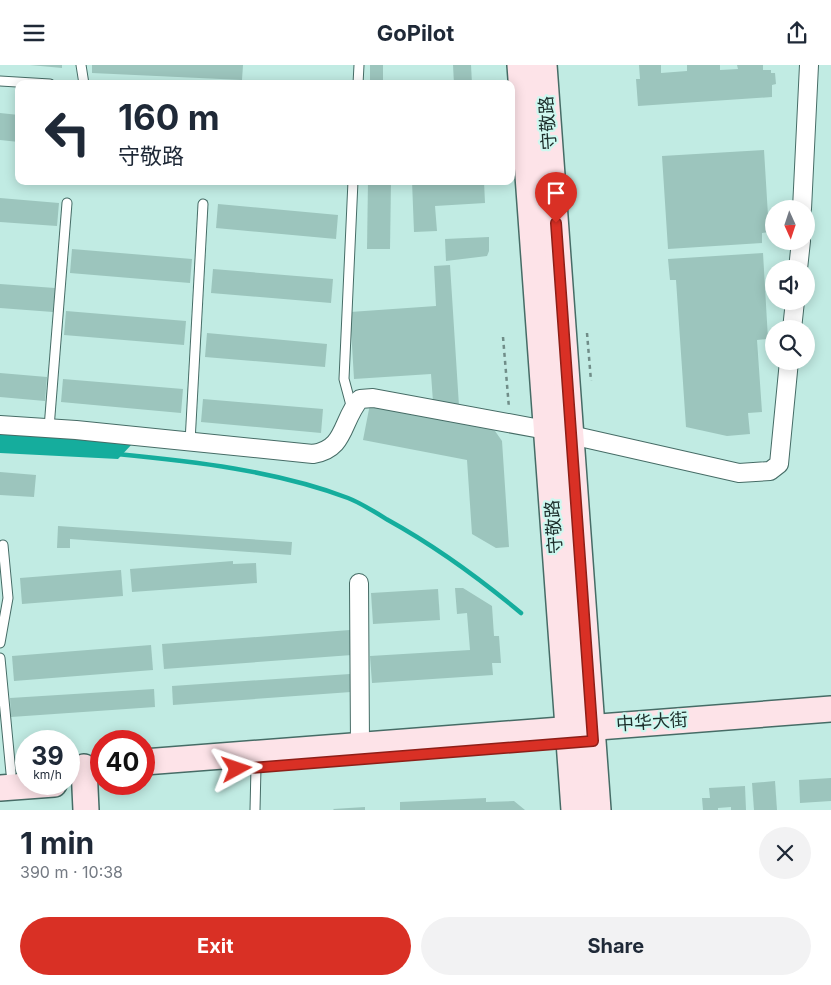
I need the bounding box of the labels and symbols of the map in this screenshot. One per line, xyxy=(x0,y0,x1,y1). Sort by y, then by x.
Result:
street label: 守敬路 xyxy=(535,95,560,151)
pin xyxy=(535,172,577,223)
north arrow xyxy=(765,200,815,250)
street label: 守敬路 xyxy=(541,499,566,555)
street label: 中华大街 xyxy=(615,709,689,734)
speed limit sign: 40 xyxy=(90,730,155,795)
position arrow xyxy=(210,742,262,794)

